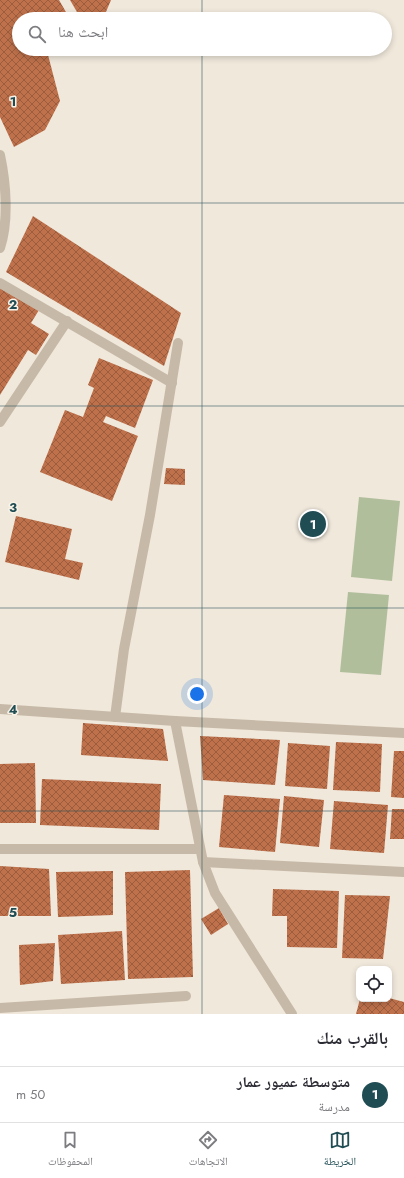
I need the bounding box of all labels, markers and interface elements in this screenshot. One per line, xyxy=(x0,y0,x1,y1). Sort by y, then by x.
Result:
search box xyxy=(12,12,392,56)
text: ابحث هنا xyxy=(58,21,108,43)
icon: search xyxy=(26,23,48,45)
text: 1 xyxy=(10,92,16,111)
text: 2 xyxy=(9,295,17,314)
text: 3 xyxy=(9,498,17,517)
pin: 1 xyxy=(300,509,326,539)
your location xyxy=(187,684,207,704)
text: 4 xyxy=(8,700,18,719)
text: 5 xyxy=(9,903,17,922)
map controls xyxy=(356,966,392,1002)
button: locate xyxy=(356,966,392,1002)
text: بالقرب منك xyxy=(317,1026,388,1050)
text: متوسطة عميور عمار xyxy=(237,1071,350,1093)
text: 50 m xyxy=(16,1085,45,1104)
text: 1 xyxy=(372,1085,378,1104)
text: مدرسة xyxy=(318,1097,350,1116)
tab: المحفوظات xyxy=(48,1129,93,1172)
tab: الاتجاهات xyxy=(189,1129,228,1172)
tab: الخريطة xyxy=(324,1129,356,1172)

